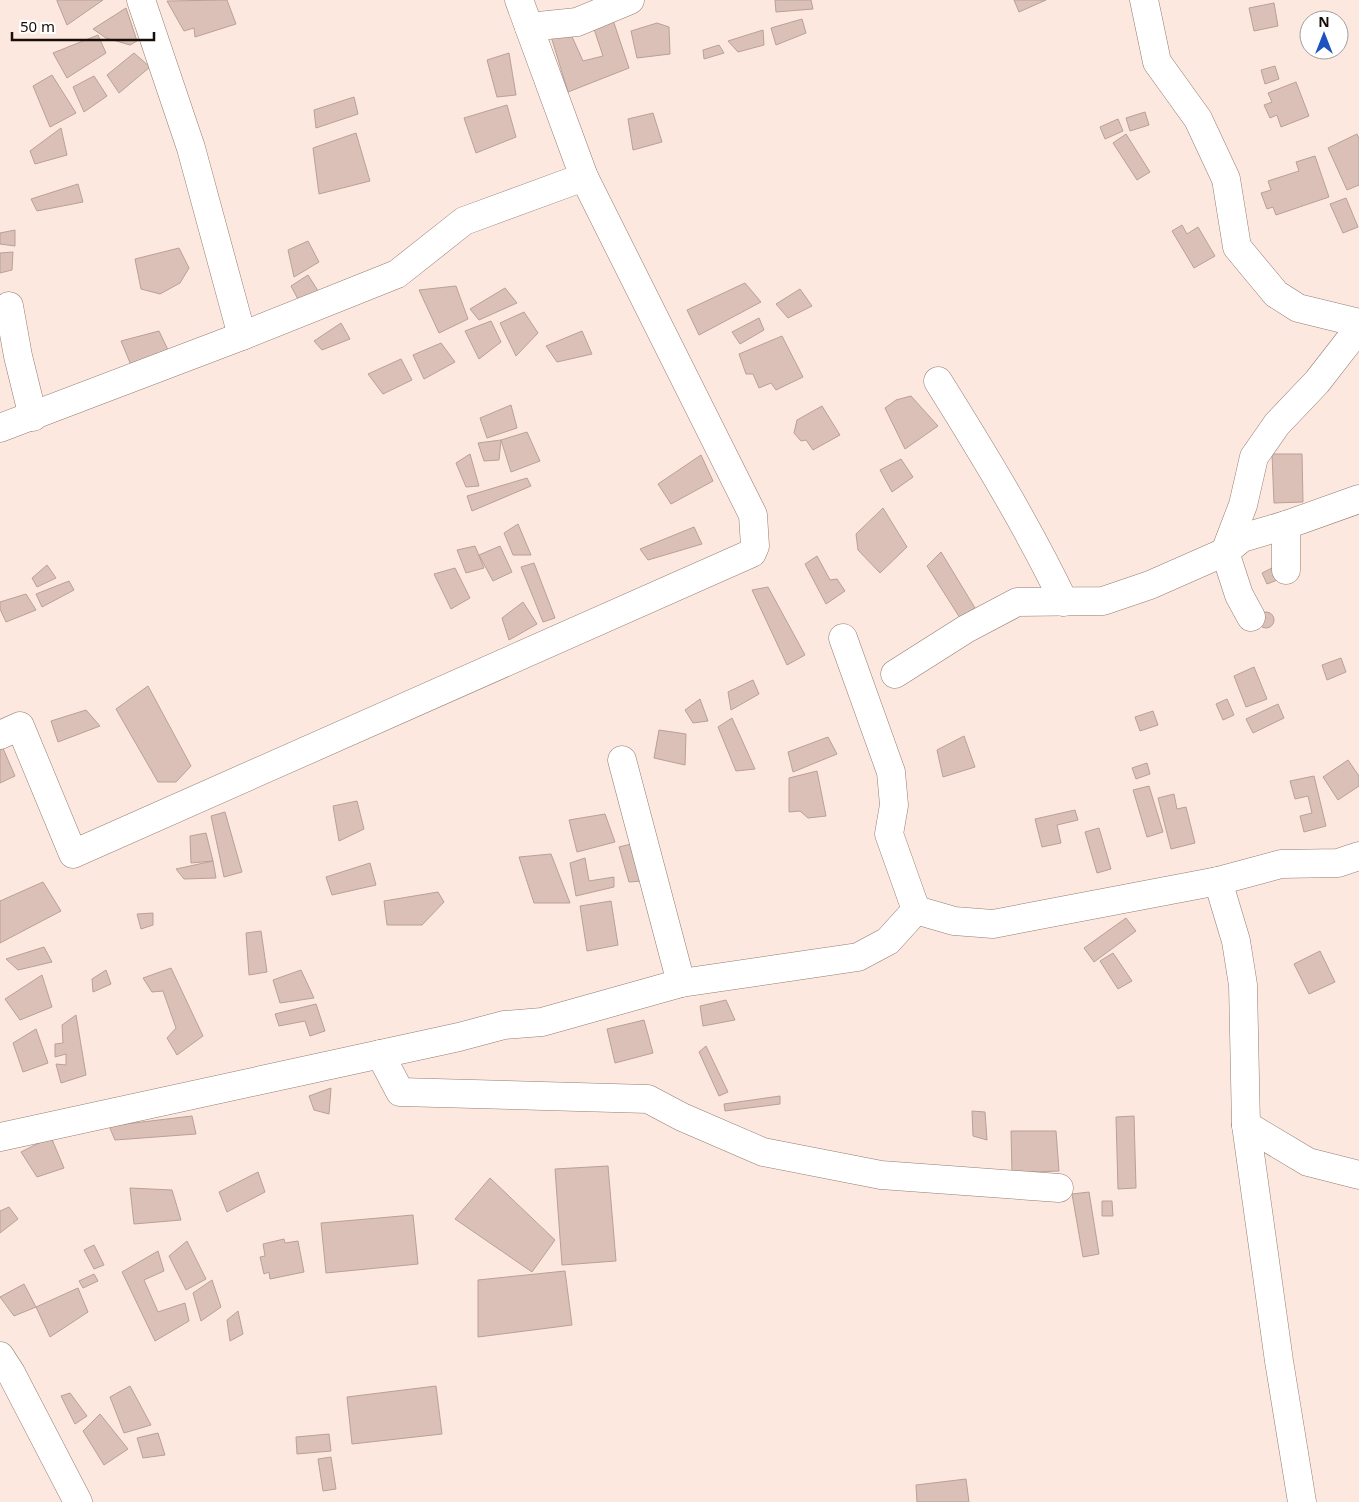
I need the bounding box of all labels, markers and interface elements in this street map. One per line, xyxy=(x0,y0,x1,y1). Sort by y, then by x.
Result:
scale bar xyxy=(12,10,155,42)
north arrow xyxy=(1299,10,1349,60)
text: N xyxy=(1318,12,1330,31)
text: 50 m xyxy=(20,16,55,36)

